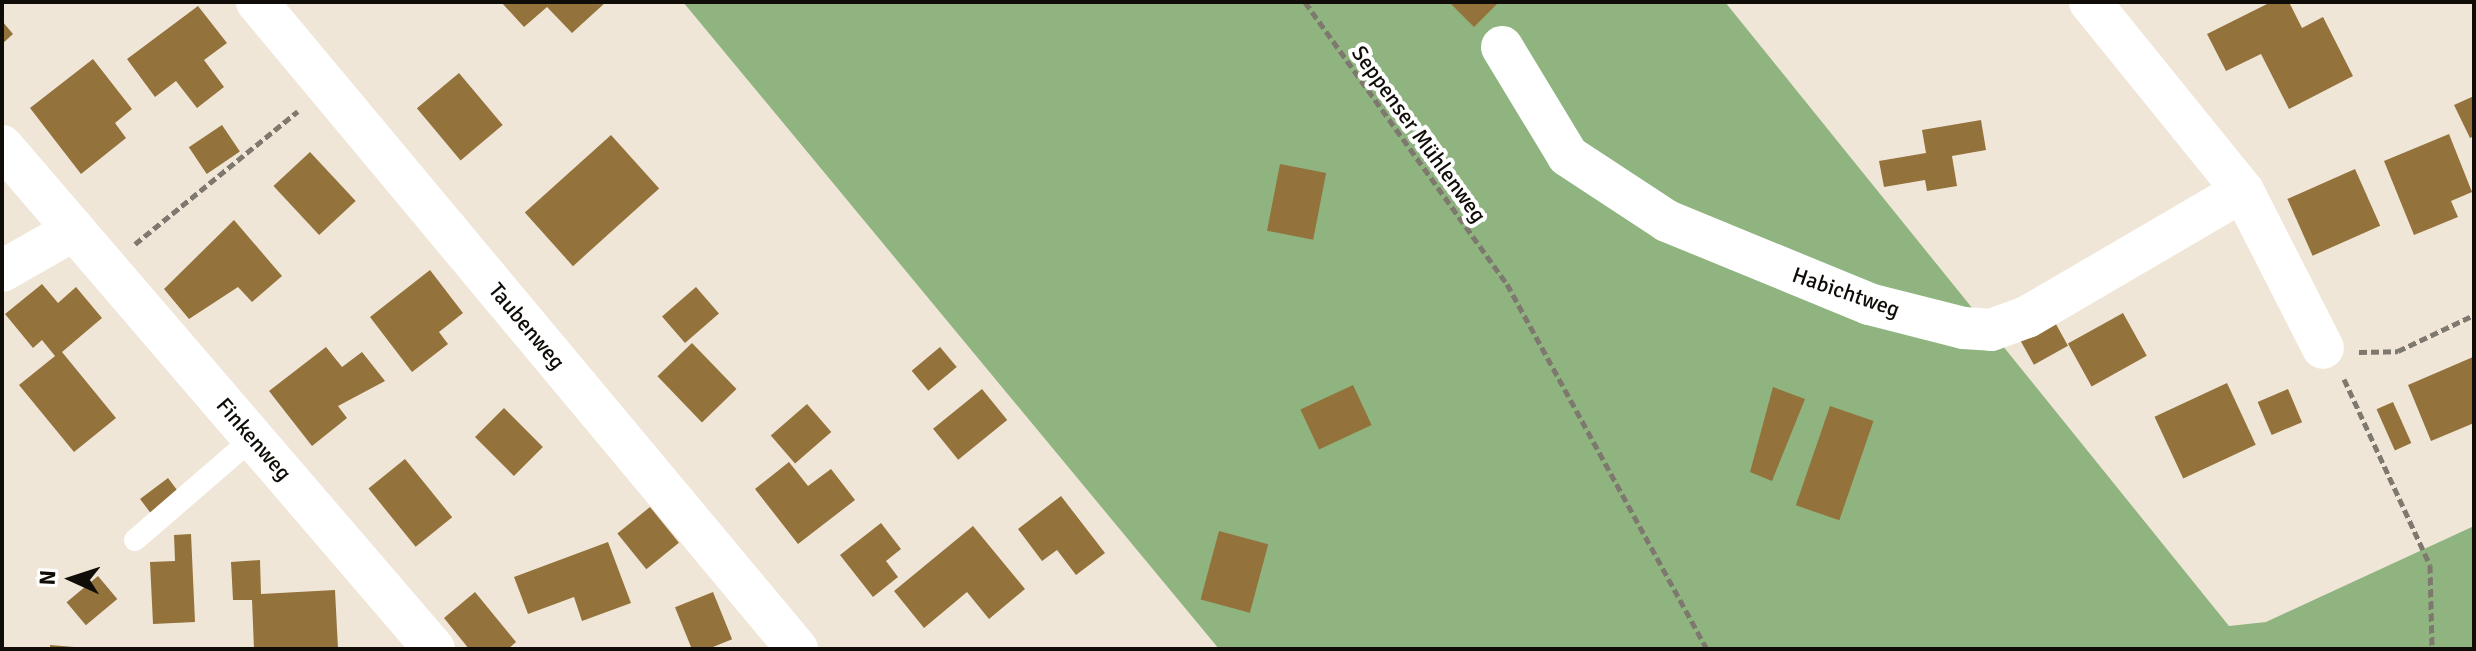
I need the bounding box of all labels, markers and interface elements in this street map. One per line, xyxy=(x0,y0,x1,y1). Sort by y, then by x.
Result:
street label: Seppenser Mühlenweg xyxy=(1346,40,1492,228)
street label: Habichtweg xyxy=(1789,261,1903,323)
street label: Taubenweg xyxy=(483,277,571,375)
street label: Finkenweg xyxy=(211,392,297,486)
north arrow xyxy=(32,539,112,619)
text: N xyxy=(34,569,61,586)

